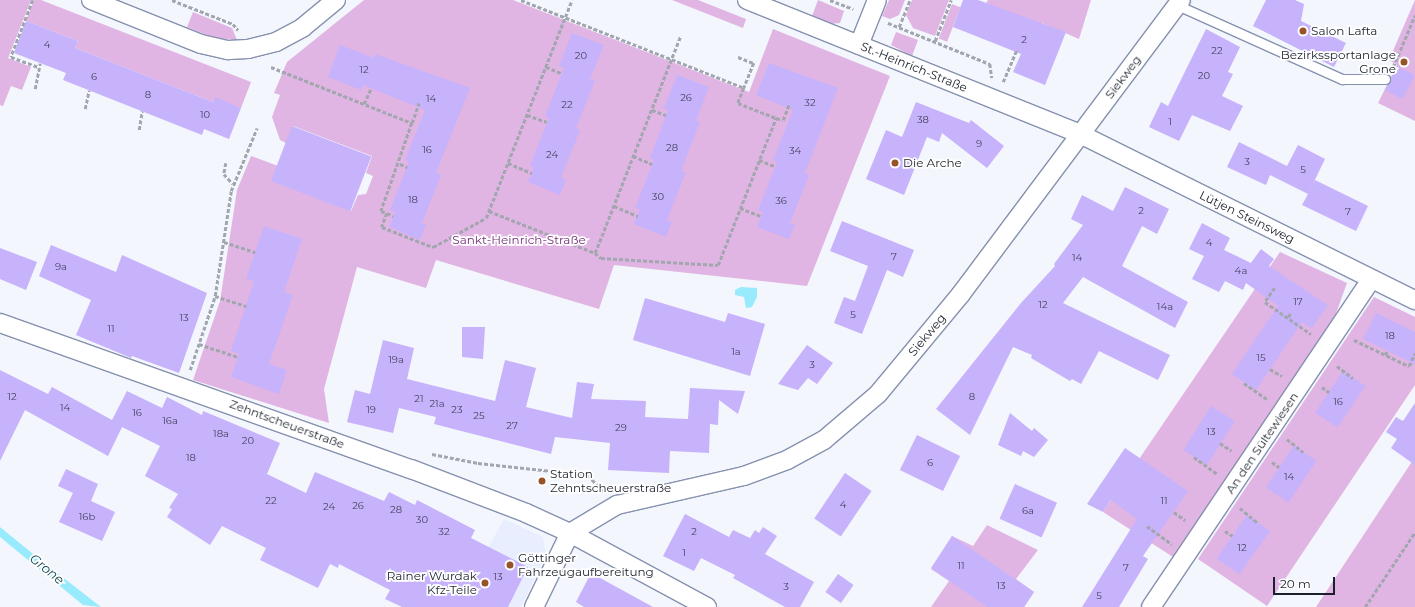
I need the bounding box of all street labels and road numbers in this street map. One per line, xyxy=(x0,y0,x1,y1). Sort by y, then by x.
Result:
street label: St.-Heinrich-Straße xyxy=(859,39,969,95)
street label: Siekweg xyxy=(1102,52,1144,102)
street label: Lütjen Steinsweg xyxy=(1197,188,1297,246)
street label: Siekweg xyxy=(905,311,949,359)
street label: An den Sültewiesen xyxy=(1223,390,1301,496)
street label: Zehntscheuerstraße xyxy=(228,396,346,452)

